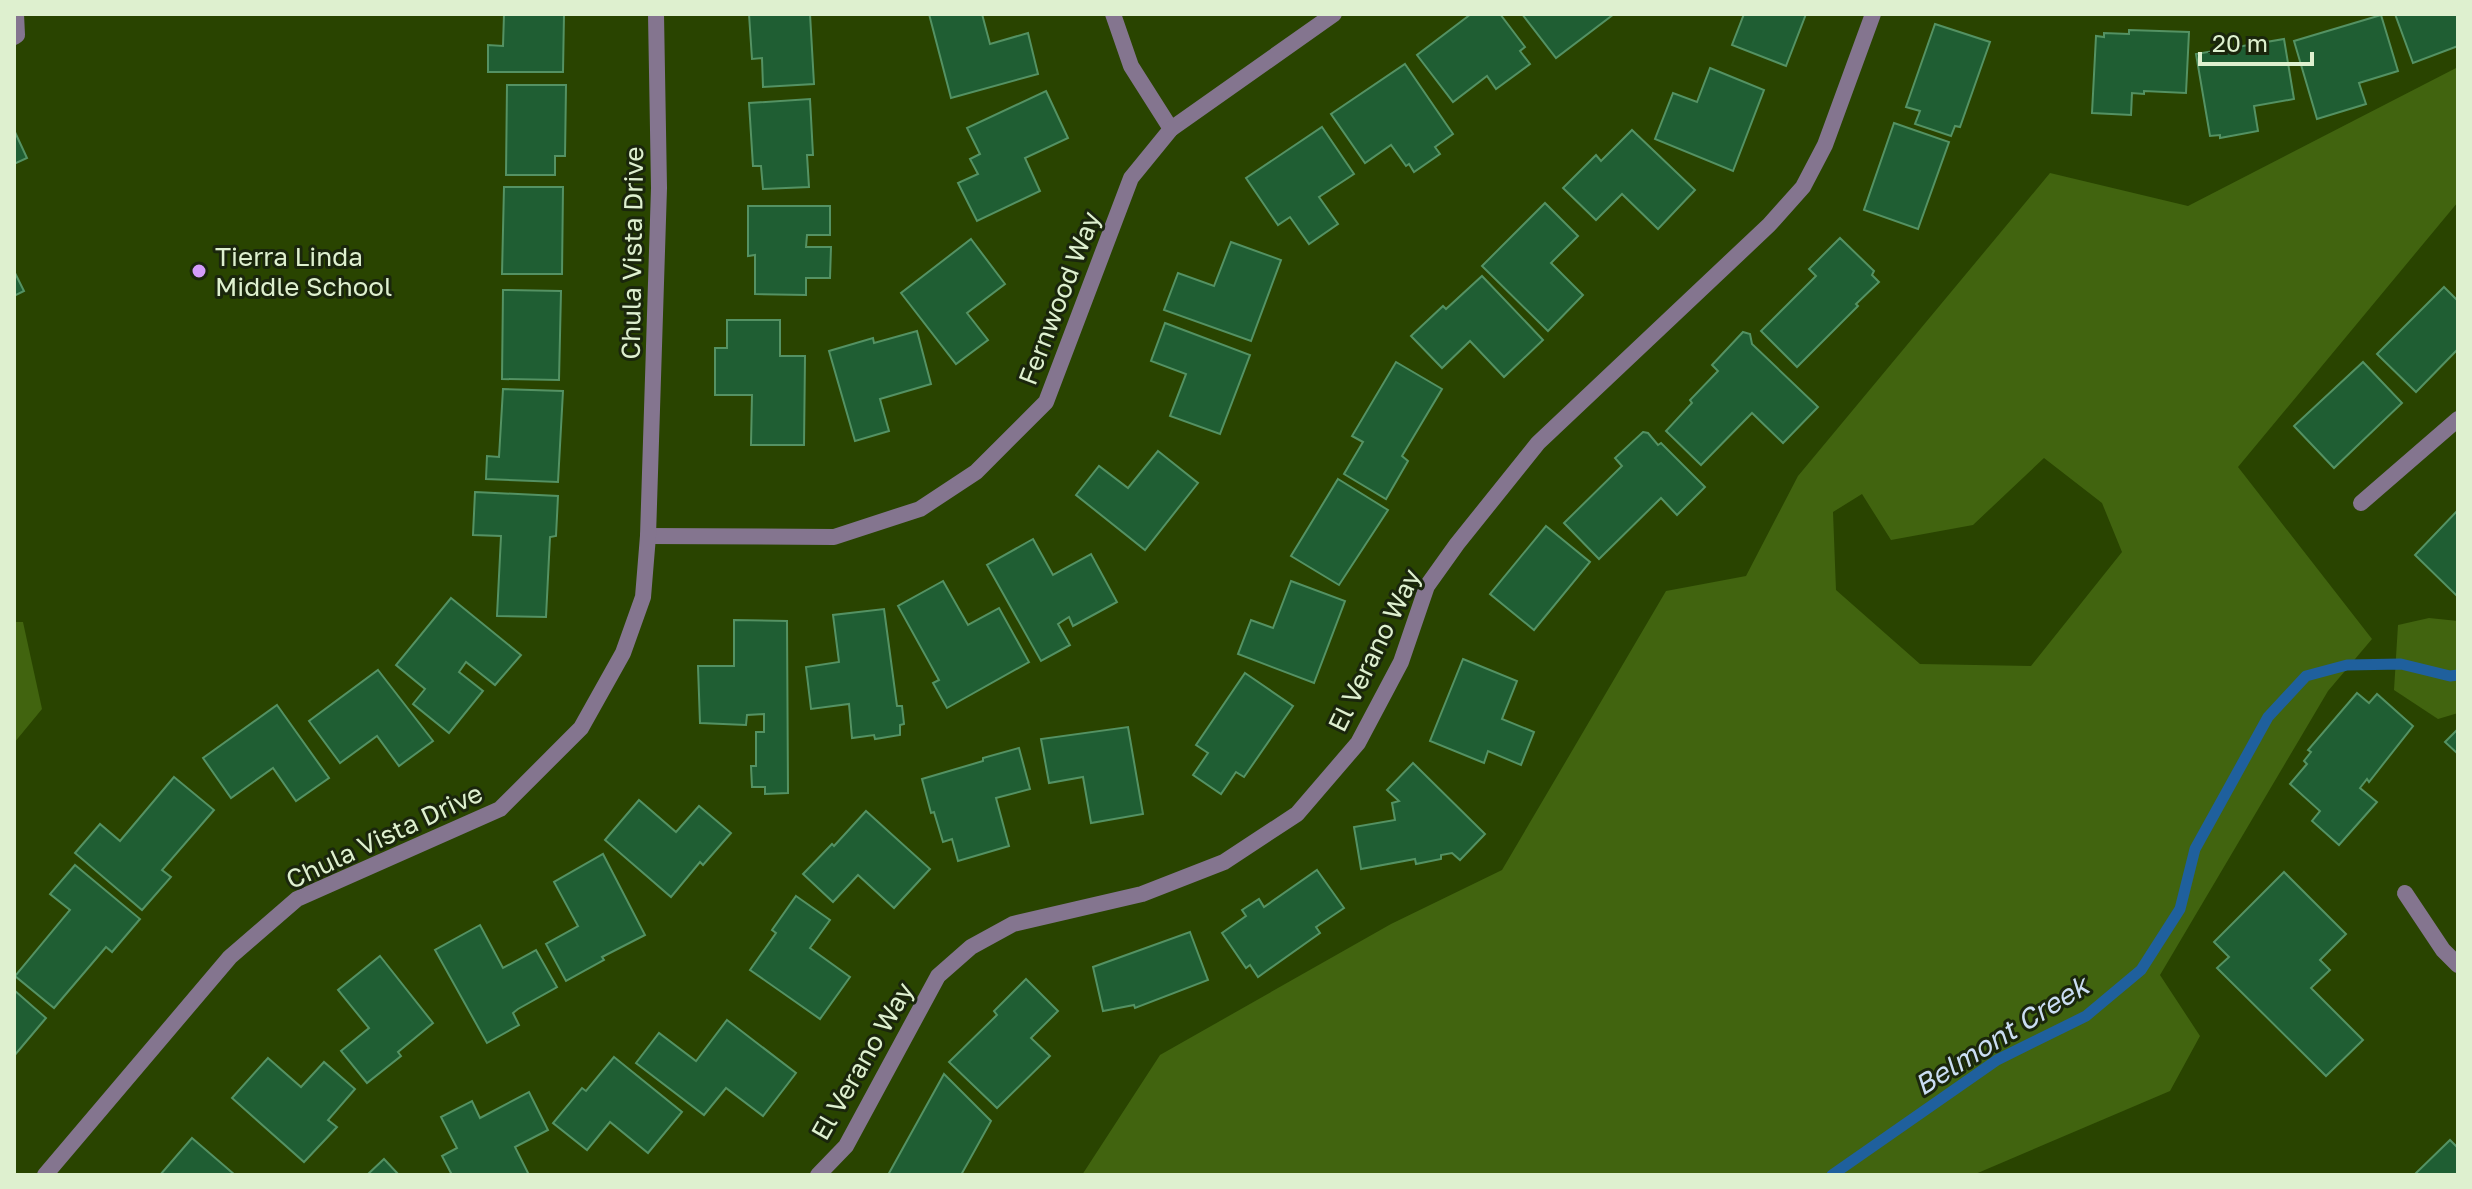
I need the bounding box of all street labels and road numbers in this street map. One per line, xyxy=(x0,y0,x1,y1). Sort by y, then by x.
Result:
street label: Chula Vista Drive xyxy=(615,146,649,360)
street label: Fernwood Way xyxy=(1012,206,1106,389)
street label: El Verano Way xyxy=(1321,563,1427,736)
street label: Chula Vista Drive xyxy=(281,777,487,895)
street label: El Verano Way xyxy=(804,976,920,1145)

